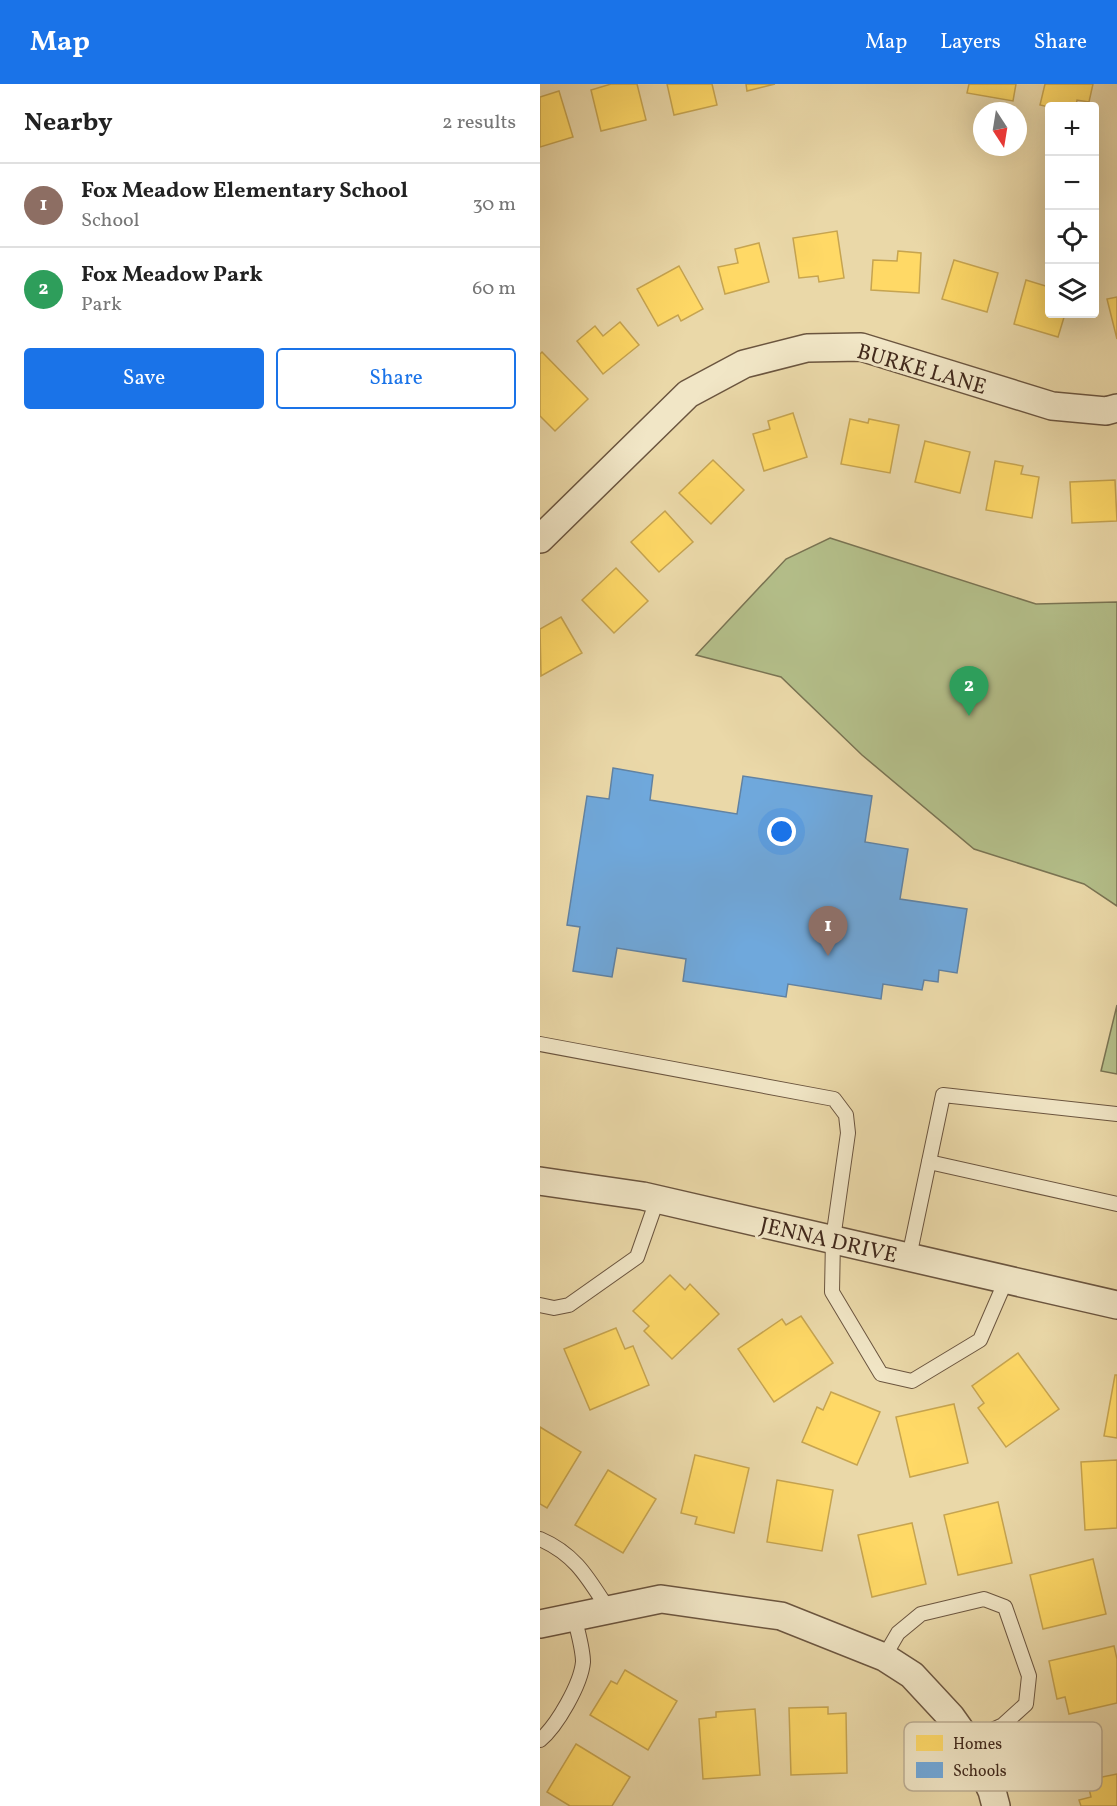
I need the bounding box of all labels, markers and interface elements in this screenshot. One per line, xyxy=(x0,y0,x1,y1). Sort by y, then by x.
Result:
text: Map xyxy=(30,23,90,62)
text: Map xyxy=(865,28,907,57)
text: Layers xyxy=(940,28,1001,57)
text: Share xyxy=(1034,28,1087,57)
north arrow xyxy=(973,102,1027,156)
map controls xyxy=(1045,102,1099,318)
button: + xyxy=(1045,102,1099,156)
text: Nearby xyxy=(24,105,113,141)
text: 2 results xyxy=(442,109,516,137)
button: − xyxy=(1045,156,1099,210)
text: Fox Meadow Elementary School xyxy=(81,176,408,207)
text: 1 xyxy=(39,191,48,219)
text: 30 m xyxy=(472,191,516,219)
text: School xyxy=(81,207,139,235)
button: locate xyxy=(1045,210,1099,264)
text: Fox Meadow Park xyxy=(81,260,263,291)
button: layers xyxy=(1045,264,1099,318)
text: 2 xyxy=(38,275,49,303)
text: 60 m xyxy=(472,275,516,303)
text: Park xyxy=(81,291,122,319)
street label: BURKE LANE xyxy=(853,337,990,404)
button: Save xyxy=(24,348,264,409)
button: Share xyxy=(276,348,516,409)
pin: 2 xyxy=(950,666,988,716)
your location xyxy=(767,817,796,846)
pin: 1 xyxy=(808,906,848,956)
street label: JENNA DRIVE xyxy=(757,1211,900,1272)
legend xyxy=(904,1722,1102,1791)
text: Homes xyxy=(953,1734,1002,1756)
text: Schools xyxy=(953,1761,1007,1783)

